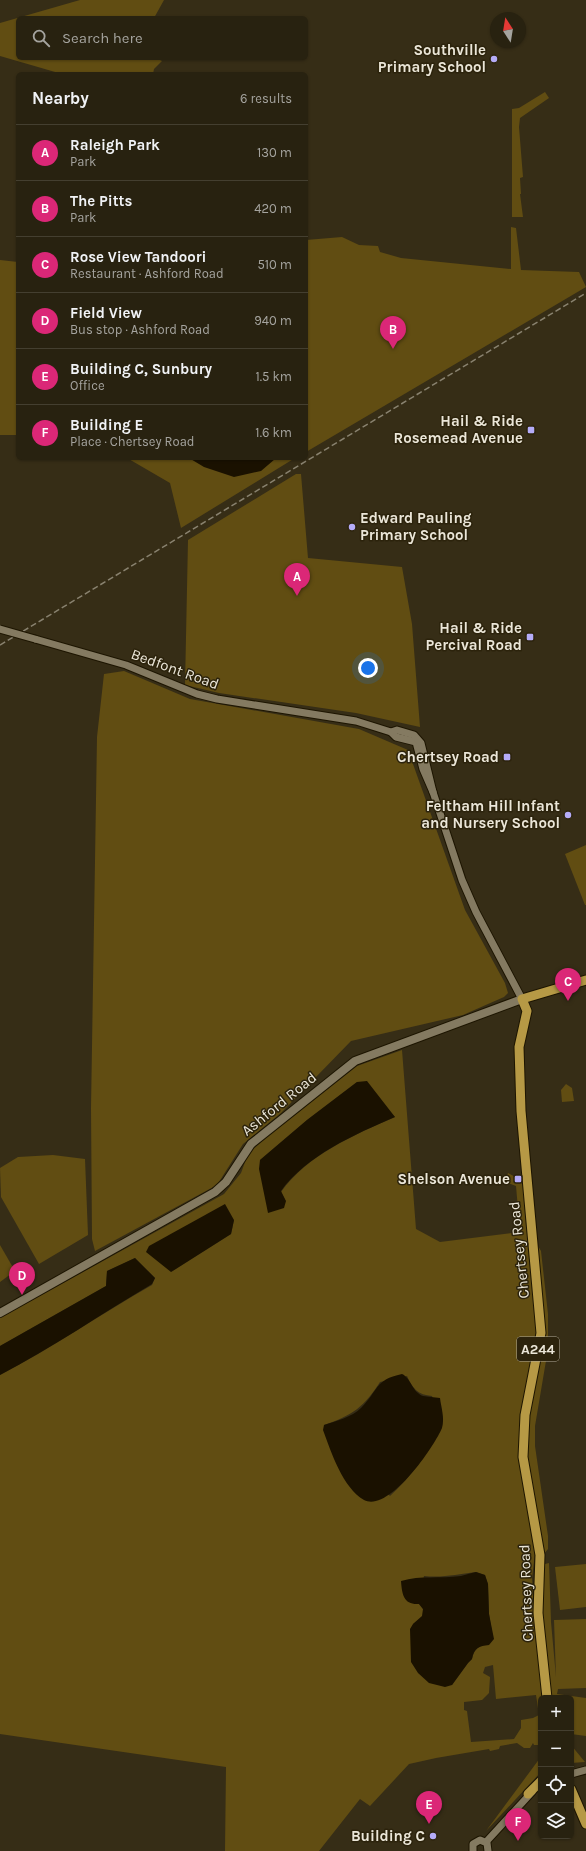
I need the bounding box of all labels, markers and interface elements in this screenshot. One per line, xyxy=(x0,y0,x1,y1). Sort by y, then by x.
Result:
north arrow xyxy=(490,12,526,48)
search box xyxy=(16,16,308,60)
icon: search xyxy=(30,27,52,49)
text: Search here xyxy=(62,29,143,47)
place label: Southville Primary School xyxy=(378,41,486,76)
marker: Southville Primary School xyxy=(489,54,499,64)
text: Nearby xyxy=(32,88,89,108)
text: 6 results xyxy=(240,91,292,106)
text: Raleigh Park xyxy=(70,136,160,154)
text: A xyxy=(41,145,49,160)
text: 130 m xyxy=(257,145,292,160)
text: Park xyxy=(70,154,96,169)
text: The Pitts xyxy=(70,192,132,210)
text: B xyxy=(41,201,49,216)
text: 420 m xyxy=(254,201,292,216)
text: Park xyxy=(70,210,96,225)
text: Rose View Tandoori xyxy=(70,248,207,266)
text: C xyxy=(41,257,49,272)
text: 510 m xyxy=(257,257,292,272)
text: Restaurant · Ashford Road xyxy=(70,266,224,281)
text: Field View xyxy=(70,304,142,322)
text: D xyxy=(41,313,49,328)
text: 940 m xyxy=(254,313,292,328)
pin: B xyxy=(380,316,406,349)
text: Bus stop · Ashford Road xyxy=(70,322,210,337)
text: Building C, Sunbury xyxy=(70,360,212,378)
text: E xyxy=(41,369,49,384)
text: 1.5 km xyxy=(255,369,292,384)
text: Office xyxy=(70,378,105,393)
place label: Hail & Ride Rosemead Avenue xyxy=(394,412,523,447)
text: Building E xyxy=(70,416,143,434)
text: F xyxy=(41,425,49,440)
text: 1.6 km xyxy=(255,425,292,440)
marker: Hail & Ride Rosemead Avenue xyxy=(526,425,536,435)
text: Place · Chertsey Road xyxy=(70,434,195,449)
place label: Edward Pauling Primary School xyxy=(360,509,472,544)
marker: Edward Pauling Primary School xyxy=(347,522,357,532)
pin: A xyxy=(284,563,310,596)
place label: Hail & Ride Percival Road xyxy=(426,619,522,654)
marker: Hail & Ride Percival Road xyxy=(525,632,535,642)
street label: Bedfont Road xyxy=(129,645,221,693)
your location xyxy=(358,658,378,678)
place label: Chertsey Road xyxy=(397,748,499,766)
marker: Chertsey Road xyxy=(502,752,512,762)
place label: Feltham Hill Infant and Nursery School xyxy=(421,797,560,832)
marker: Feltham Hill Infant and Nursery School xyxy=(563,810,573,820)
pin: C xyxy=(555,968,581,1001)
street label: Ashford Road xyxy=(238,1068,320,1140)
place label: Shelson Avenue xyxy=(398,1170,510,1188)
marker: Shelson Avenue xyxy=(513,1174,523,1184)
street label: Chertsey Road xyxy=(505,1200,533,1300)
pin: D xyxy=(9,1262,35,1295)
road number: A244 xyxy=(517,1337,559,1361)
street label: Chertsey Road xyxy=(515,1544,537,1642)
map controls xyxy=(538,1695,574,1839)
button: + xyxy=(538,1695,574,1731)
button: − xyxy=(538,1731,574,1767)
button: locate xyxy=(538,1767,574,1803)
pin: E xyxy=(416,1791,442,1824)
button: layers xyxy=(538,1803,574,1839)
pin: F xyxy=(505,1808,531,1841)
place label: Building C xyxy=(351,1827,425,1845)
marker: Building C xyxy=(428,1831,438,1841)

